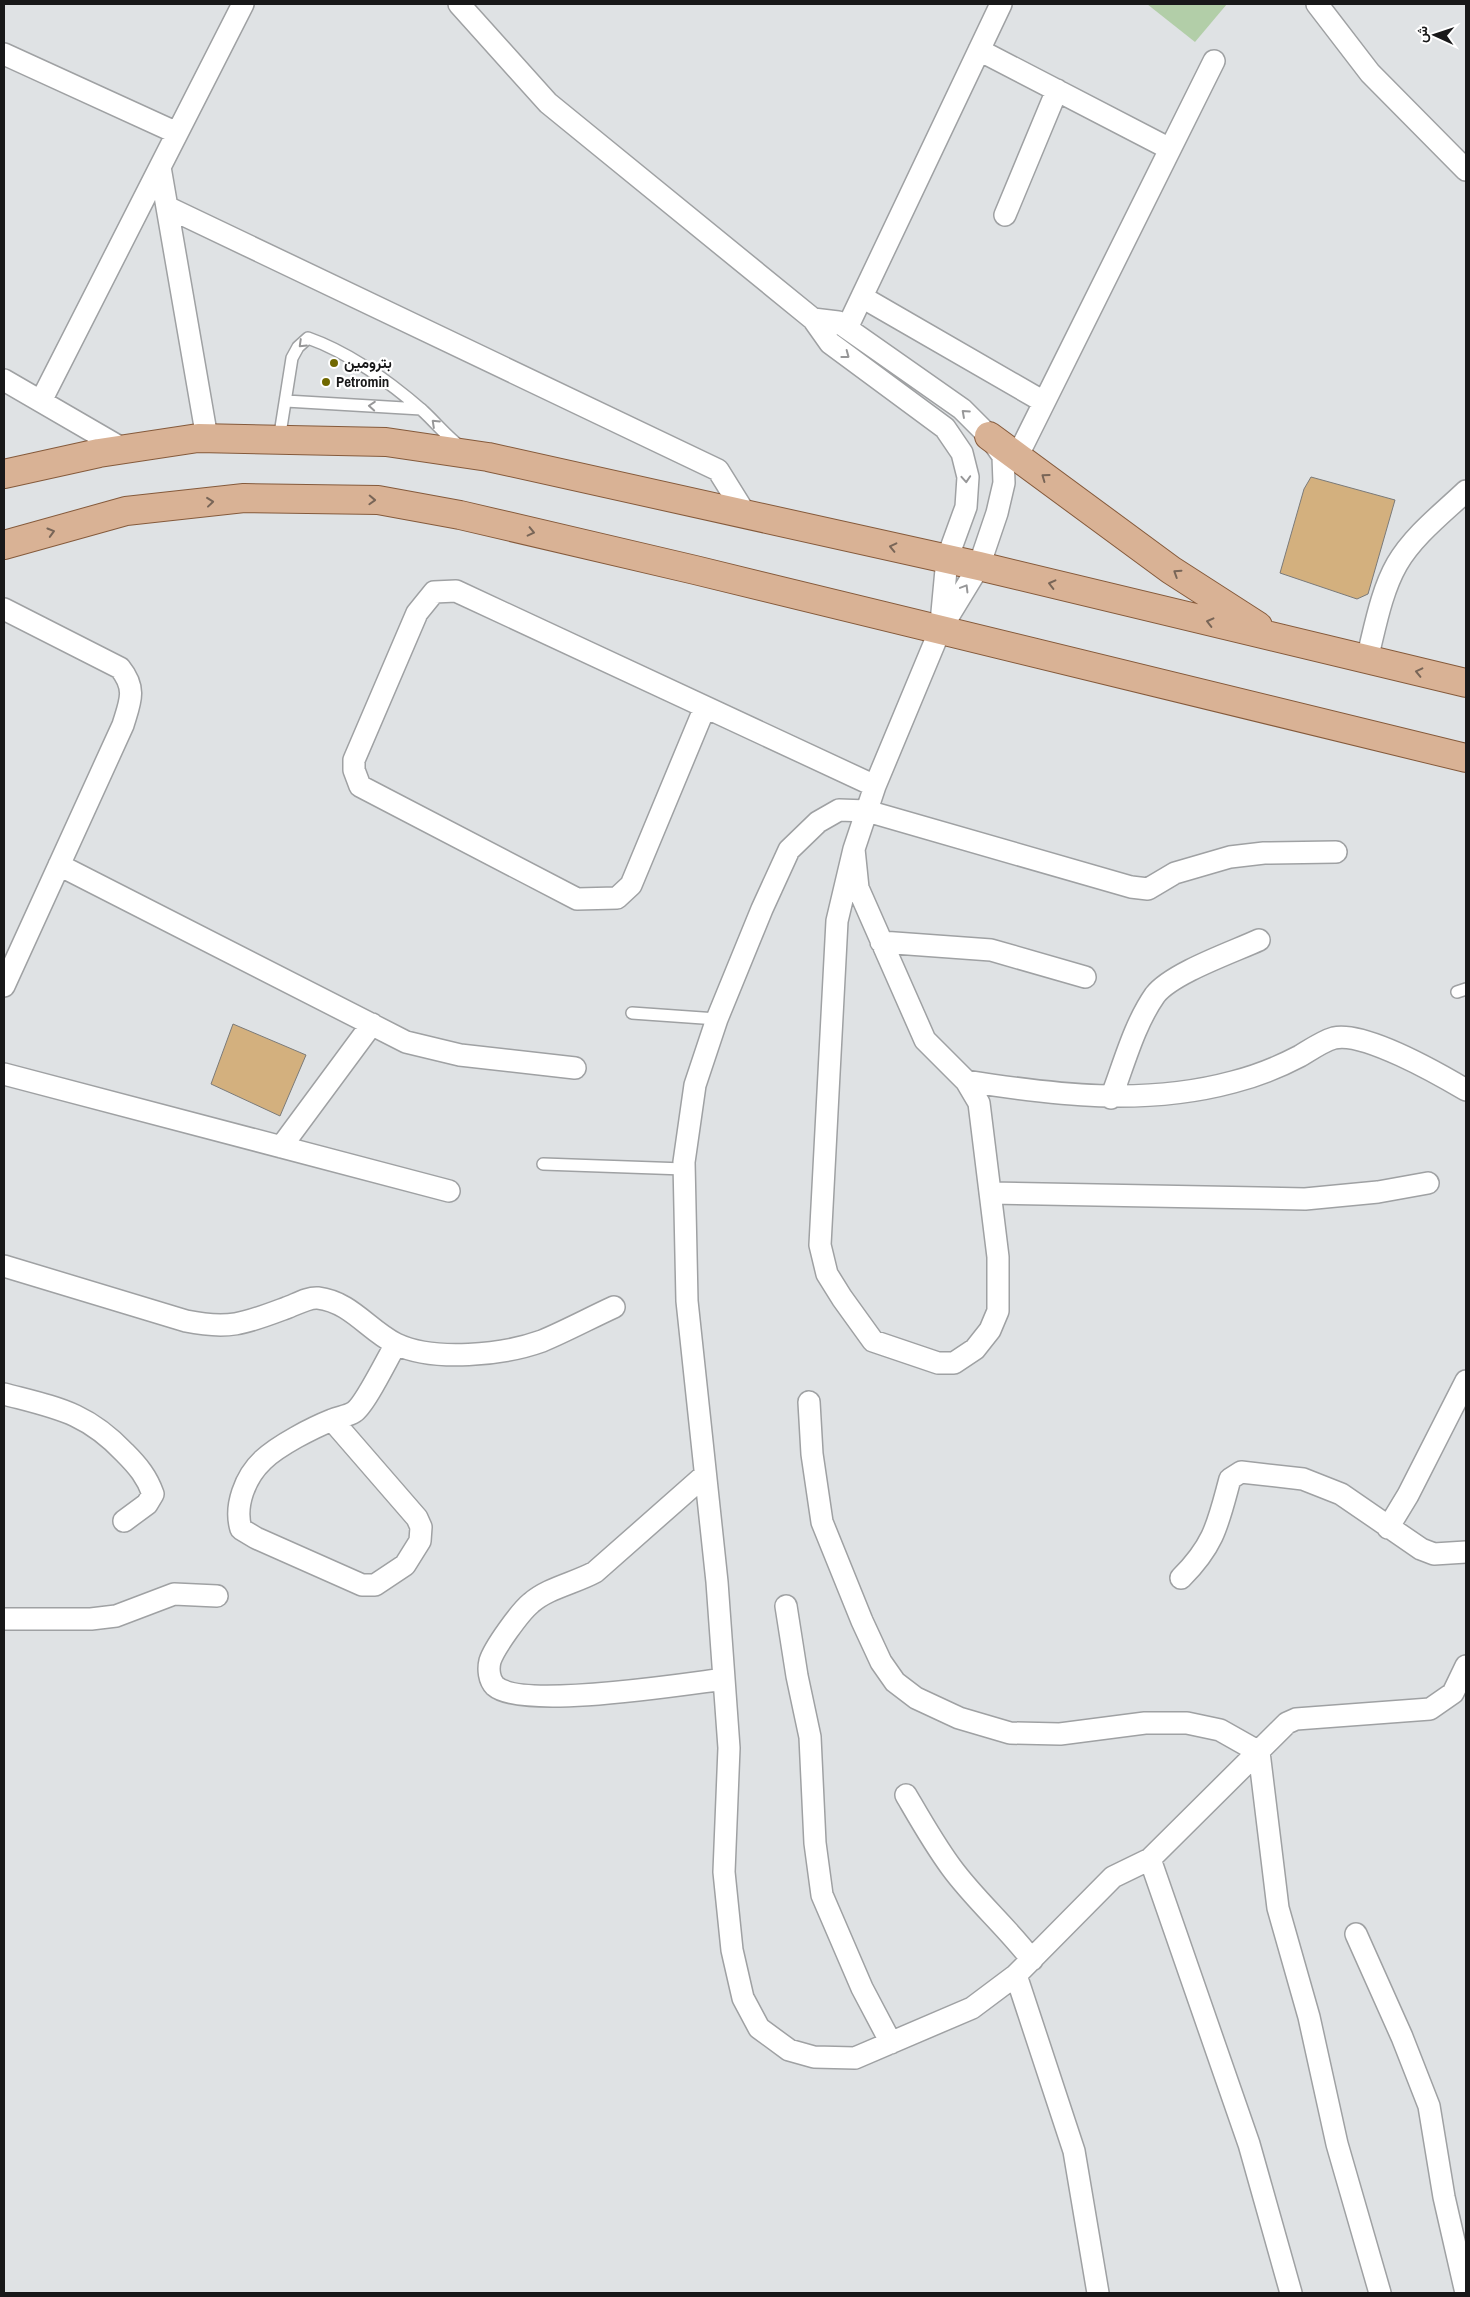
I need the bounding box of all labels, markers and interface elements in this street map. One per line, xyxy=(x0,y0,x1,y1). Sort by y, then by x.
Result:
north arrow xyxy=(1410,10,1460,60)
text: ش xyxy=(1413,25,1431,43)
one-way arrow xyxy=(299,338,308,347)
one-way arrow xyxy=(840,349,849,357)
place label: بترومين xyxy=(344,352,392,373)
marker: بترومين xyxy=(328,357,340,369)
place label: Petromin xyxy=(336,371,389,392)
marker: Petromin xyxy=(320,376,332,388)
one-way arrow xyxy=(368,401,376,412)
one-way arrow xyxy=(962,409,971,418)
one-way arrow xyxy=(432,420,441,429)
one-way arrow xyxy=(1041,474,1051,483)
one-way arrow xyxy=(961,475,972,483)
one-way arrow xyxy=(368,494,376,505)
one-way arrow xyxy=(206,497,214,508)
one-way arrow xyxy=(527,526,536,537)
one-way arrow xyxy=(46,527,54,537)
one-way arrow xyxy=(889,542,898,553)
one-way arrow xyxy=(1173,570,1182,579)
one-way arrow xyxy=(1047,579,1056,590)
one-way arrow xyxy=(959,585,969,594)
one-way arrow xyxy=(1205,617,1214,628)
one-way arrow xyxy=(1414,667,1423,678)

